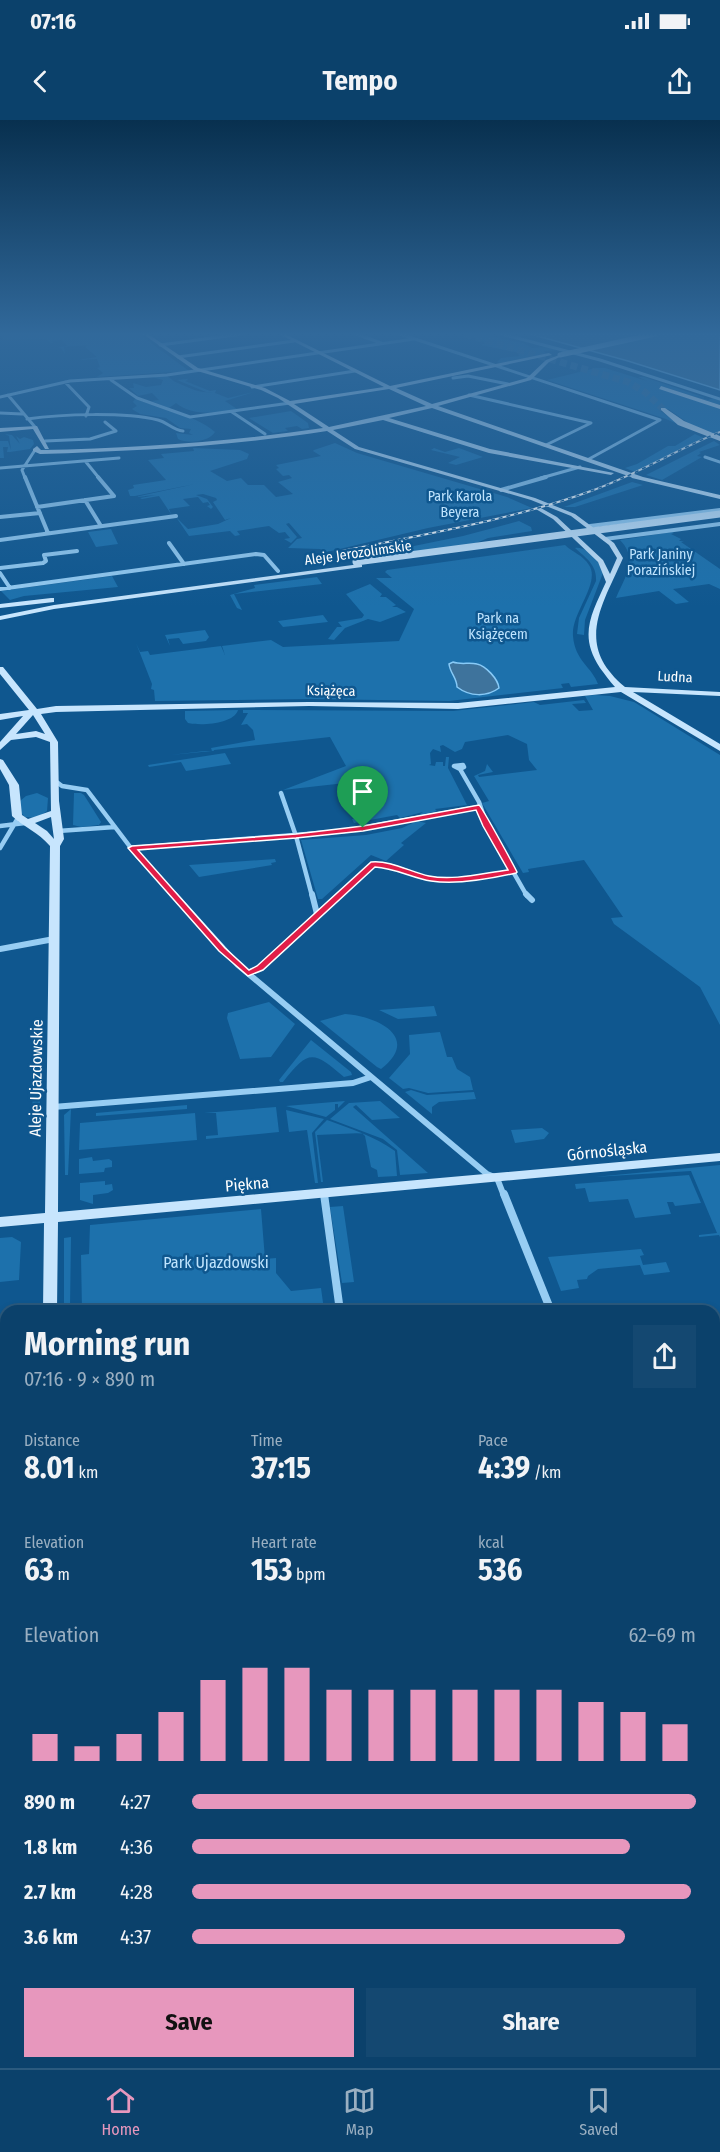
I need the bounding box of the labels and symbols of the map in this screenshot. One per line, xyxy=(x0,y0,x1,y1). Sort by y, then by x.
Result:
park label: Park Karola Beyera xyxy=(428,488,492,521)
street label: Aleje Jerozolimskie xyxy=(303,537,413,569)
park label: Park Janiny Porazińskiej xyxy=(627,546,695,579)
park label: Park na Książęcem xyxy=(468,610,528,643)
street label: Ludna xyxy=(657,668,693,686)
street label: Książęca xyxy=(306,682,356,700)
pin xyxy=(337,766,388,828)
street label: Aleje Ujazdowskie xyxy=(25,1019,47,1137)
street label: Górnośląska xyxy=(566,1137,648,1166)
street label: Piękna xyxy=(224,1173,270,1195)
park label: Park Ujazdowski xyxy=(163,1253,269,1272)

